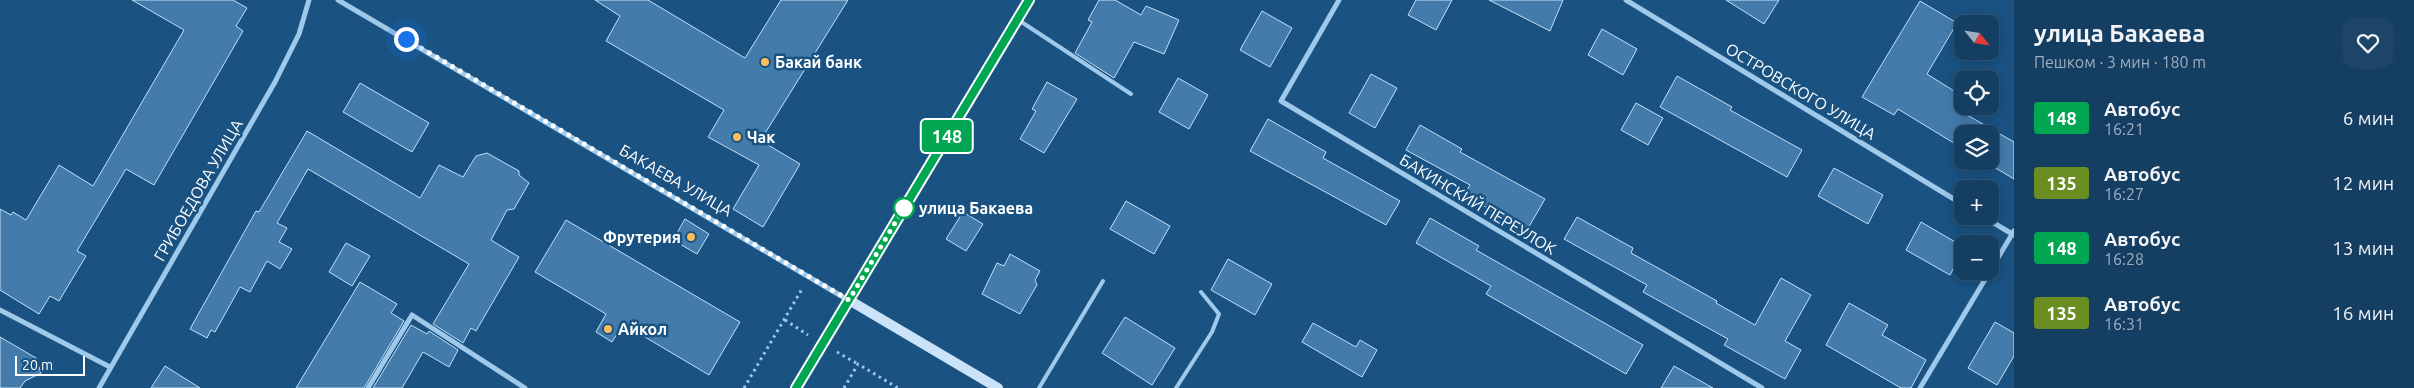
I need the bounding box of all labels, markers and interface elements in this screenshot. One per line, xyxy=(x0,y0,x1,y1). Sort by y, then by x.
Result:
north arrow xyxy=(1954,15,1999,60)
map controls xyxy=(1954,15,1999,280)
button: heart xyxy=(2342,17,2394,69)
text: улица Бакаева xyxy=(2034,20,2205,47)
your location xyxy=(394,27,419,52)
street label: ОСТРОВСКОГО УЛИЦА xyxy=(1723,39,1880,143)
place label: Бакай банк xyxy=(775,53,862,71)
text: Пешком · 3 мин · 180 m xyxy=(2034,53,2206,71)
marker: Бакай банк xyxy=(759,56,771,68)
button: locate xyxy=(1954,70,1999,115)
text: Автобус xyxy=(2104,98,2180,120)
text: 6 мин xyxy=(2343,107,2394,129)
text: 148 xyxy=(2046,108,2077,128)
street label: ГРИБОЕДОВА УЛИЦА xyxy=(150,115,246,264)
line badge: 148 xyxy=(918,120,976,152)
text: 16:21 xyxy=(2104,120,2144,138)
button: layers xyxy=(1954,125,1999,170)
text: 148 xyxy=(932,126,962,146)
place label: Чак xyxy=(747,128,775,146)
marker: Чак xyxy=(731,131,743,143)
street label: БАКАЕВА УЛИЦА xyxy=(617,140,736,220)
street label: БАКИНСКИЙ ПЕРЕУЛОК xyxy=(1397,149,1560,258)
text: Автобус xyxy=(2104,163,2180,185)
text: 12 мин xyxy=(2332,172,2394,194)
text: 135 xyxy=(2046,173,2077,193)
button: + xyxy=(1954,180,1999,225)
text: 16:27 xyxy=(2104,185,2144,203)
marker: улица Бакаева xyxy=(893,197,915,219)
place label: улица Бакаева xyxy=(919,199,1033,217)
place label: Фрутерия xyxy=(603,228,681,246)
text: Автобус xyxy=(2104,228,2180,250)
marker: Фрутерия xyxy=(685,231,697,243)
button: − xyxy=(1954,235,1999,280)
text: 13 мин xyxy=(2332,237,2394,259)
text: 148 xyxy=(2046,238,2077,258)
text: 16:28 xyxy=(2104,250,2144,268)
text: Автобус xyxy=(2104,293,2180,315)
text: 16 мин xyxy=(2332,302,2394,324)
text: 135 xyxy=(2046,303,2077,323)
text: 16:31 xyxy=(2104,315,2144,333)
place label: Айкол xyxy=(618,320,667,338)
marker: Айкол xyxy=(602,323,614,335)
scale bar xyxy=(15,353,85,376)
text: 20 m xyxy=(22,357,53,373)

